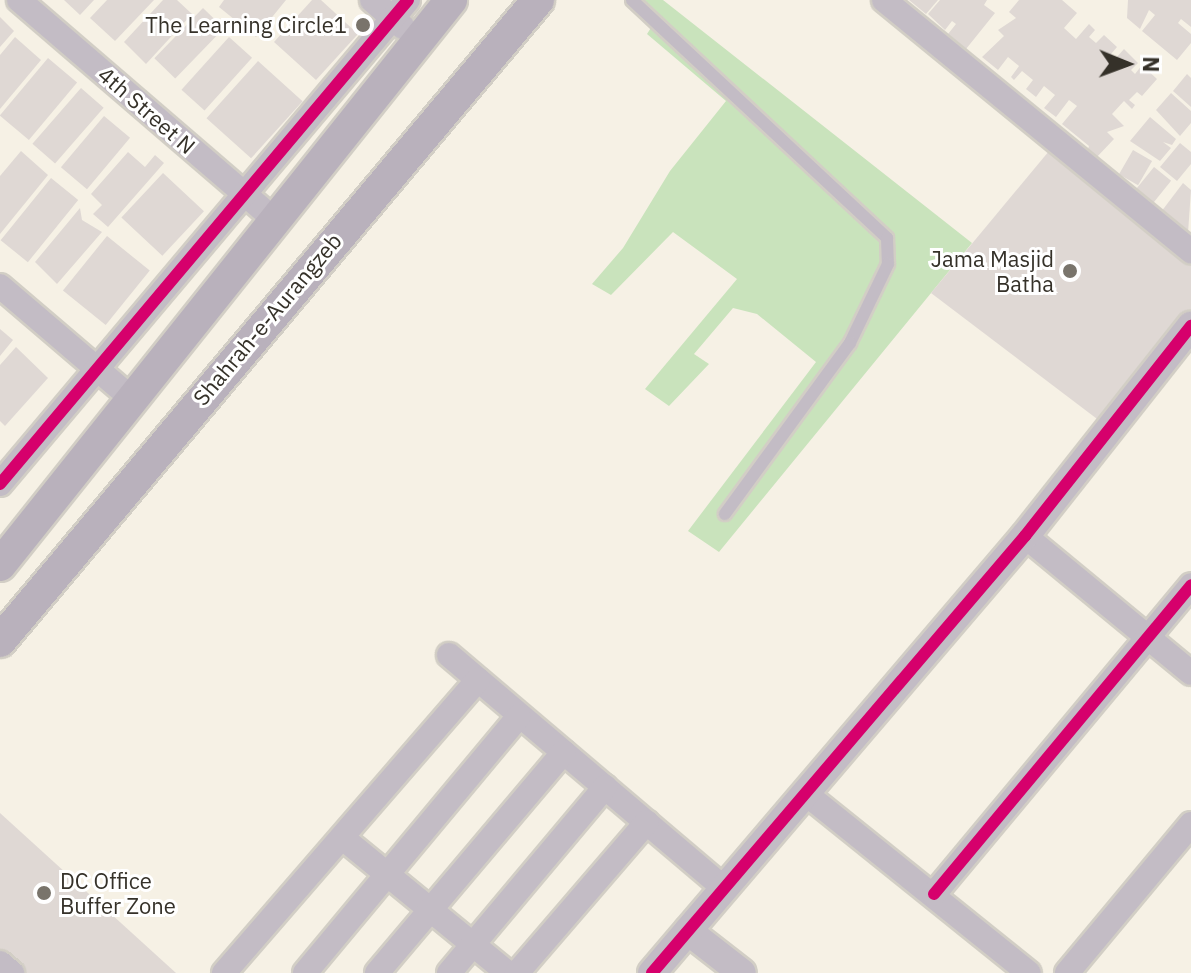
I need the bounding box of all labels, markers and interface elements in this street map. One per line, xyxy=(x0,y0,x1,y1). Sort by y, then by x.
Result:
place label: The Learning Circle1 xyxy=(145,12,347,38)
marker: The Learning Circle1 xyxy=(354,16,372,34)
north arrow xyxy=(1087,24,1167,104)
text: N xyxy=(1137,56,1166,73)
street label: 4th Street N xyxy=(93,61,201,159)
street label: Shahrah-e-Aurangzeb xyxy=(187,228,347,410)
place label: Jama Masjid Batha xyxy=(931,245,1054,296)
marker: Jama Masjid Batha xyxy=(1061,262,1079,280)
place label: DC Office Buffer Zone xyxy=(60,867,176,918)
marker: DC Office Buffer Zone xyxy=(35,884,53,902)

